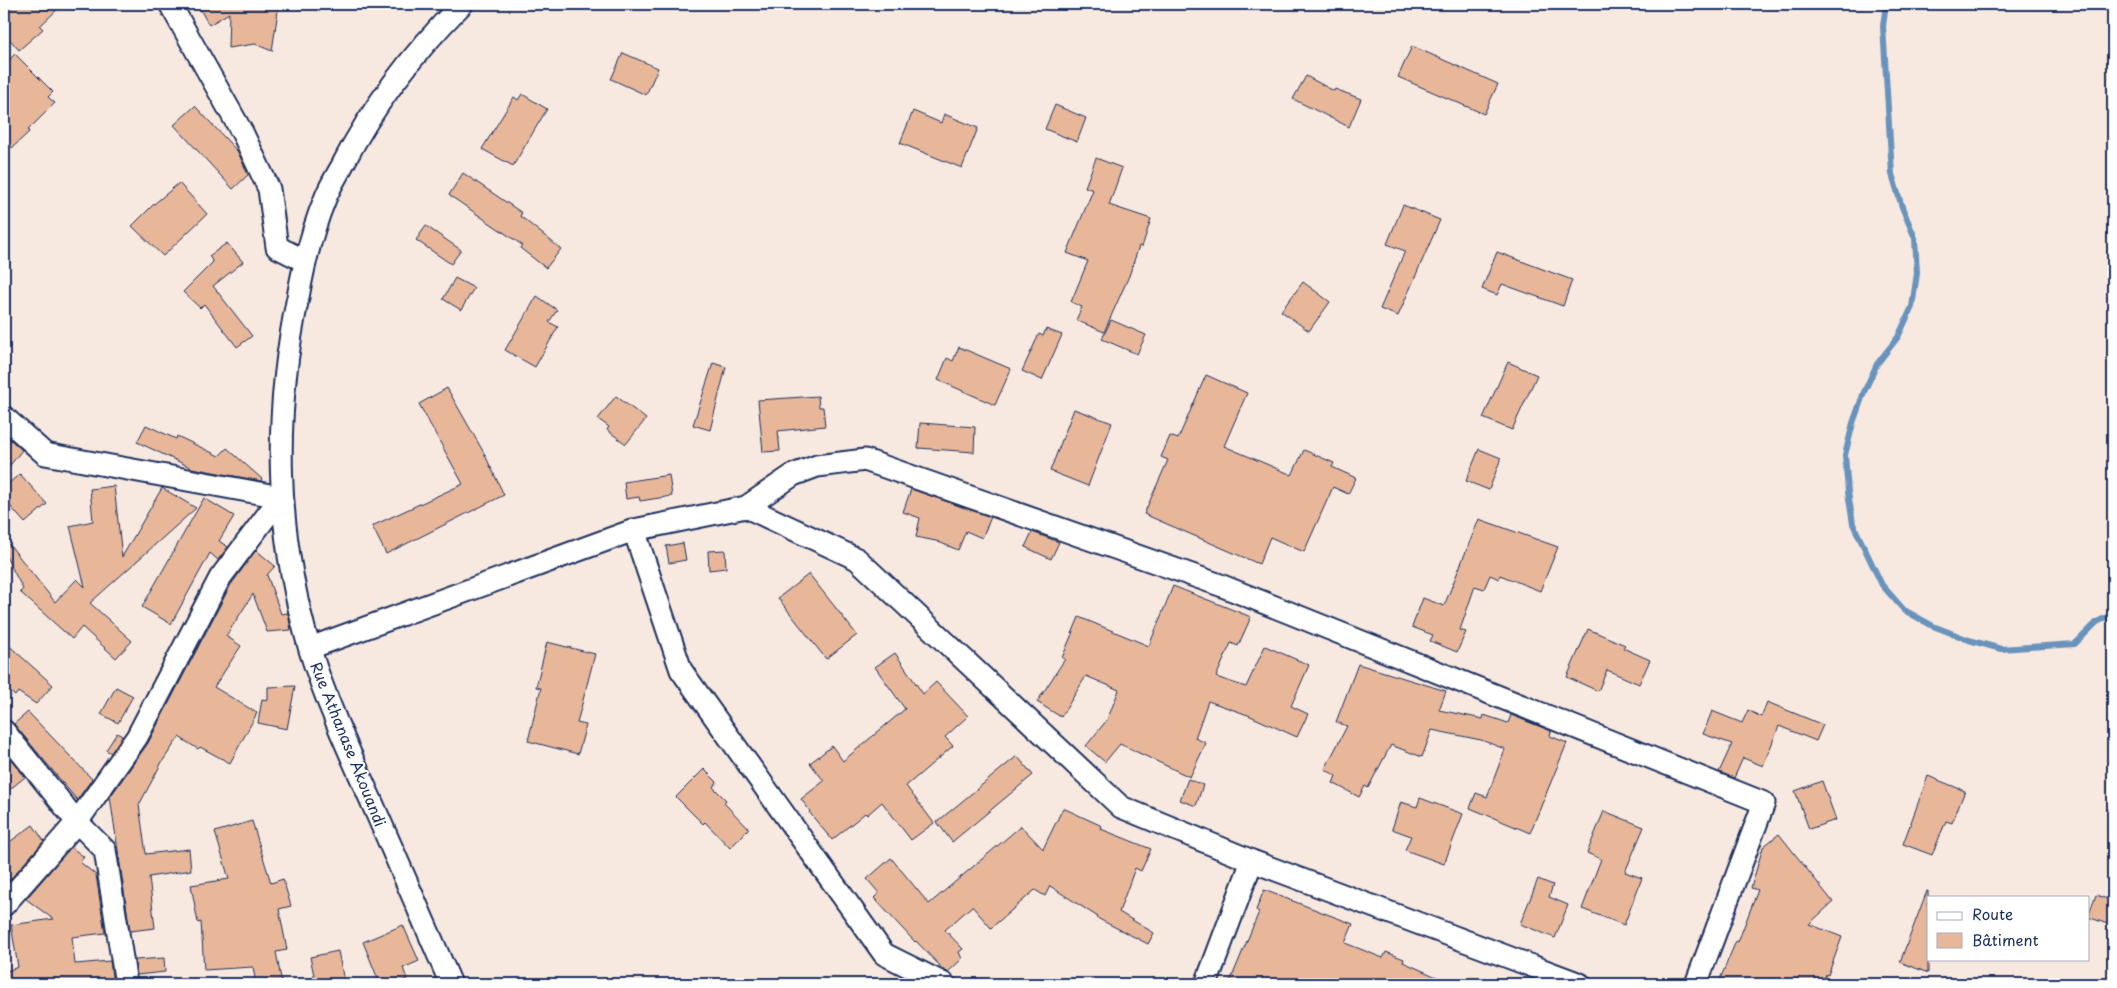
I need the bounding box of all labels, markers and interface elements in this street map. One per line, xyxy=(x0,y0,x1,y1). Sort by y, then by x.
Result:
street label: Rue Athanase Akouandi xyxy=(305,658,393,830)
legend xyxy=(1927,896,2090,960)
text: Route xyxy=(1972,902,2013,925)
text: Bâtiment xyxy=(1972,928,2039,951)

